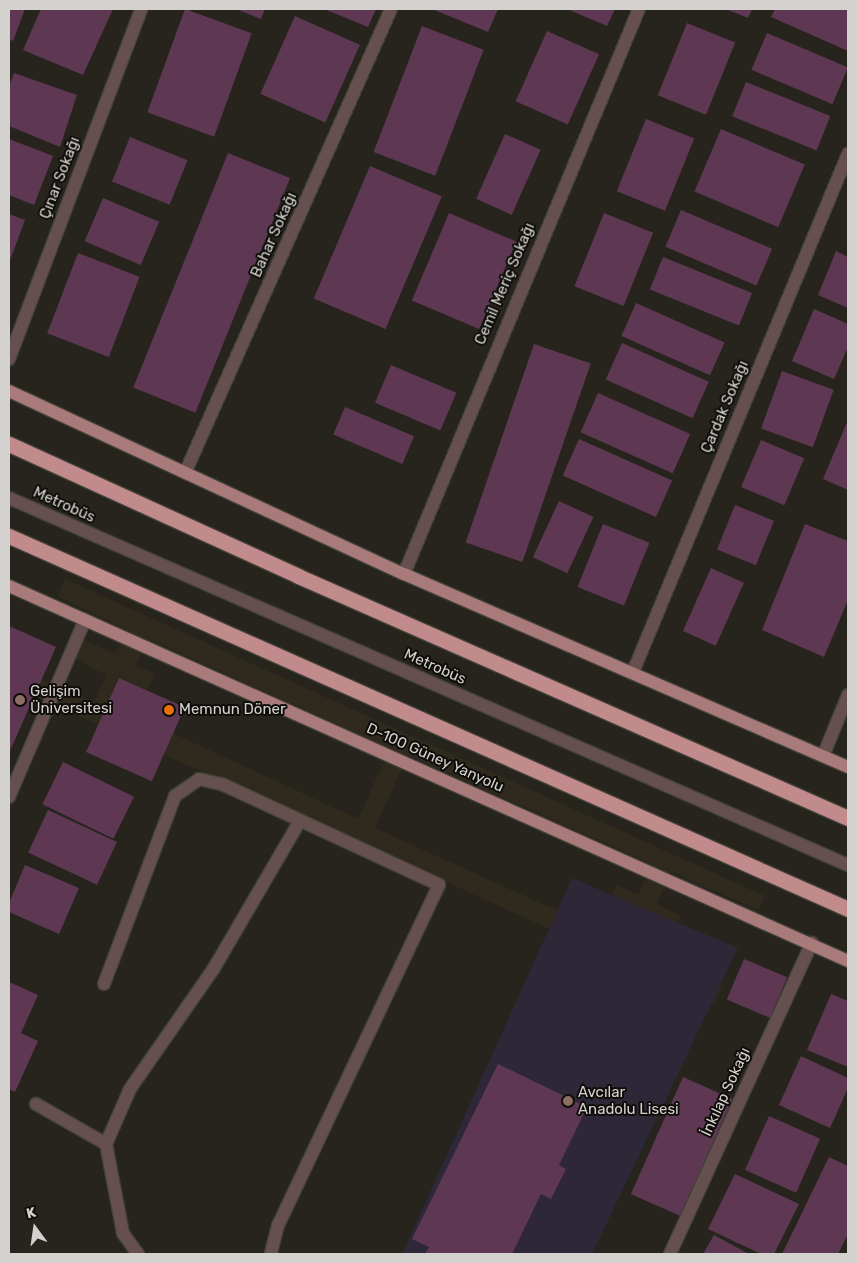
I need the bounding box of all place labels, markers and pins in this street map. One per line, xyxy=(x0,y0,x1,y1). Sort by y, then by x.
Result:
place label: Gelişim Üniversitesi xyxy=(30,682,112,717)
marker: Gelişim Üniversitesi xyxy=(14,694,26,706)
place label: Memnun Döner xyxy=(179,701,286,719)
marker: Memnun Döner xyxy=(163,704,175,716)
place label: Avcılar Anadolu Lisesi xyxy=(578,1083,679,1118)
marker: Avcılar Anadolu Lisesi xyxy=(562,1095,574,1107)

